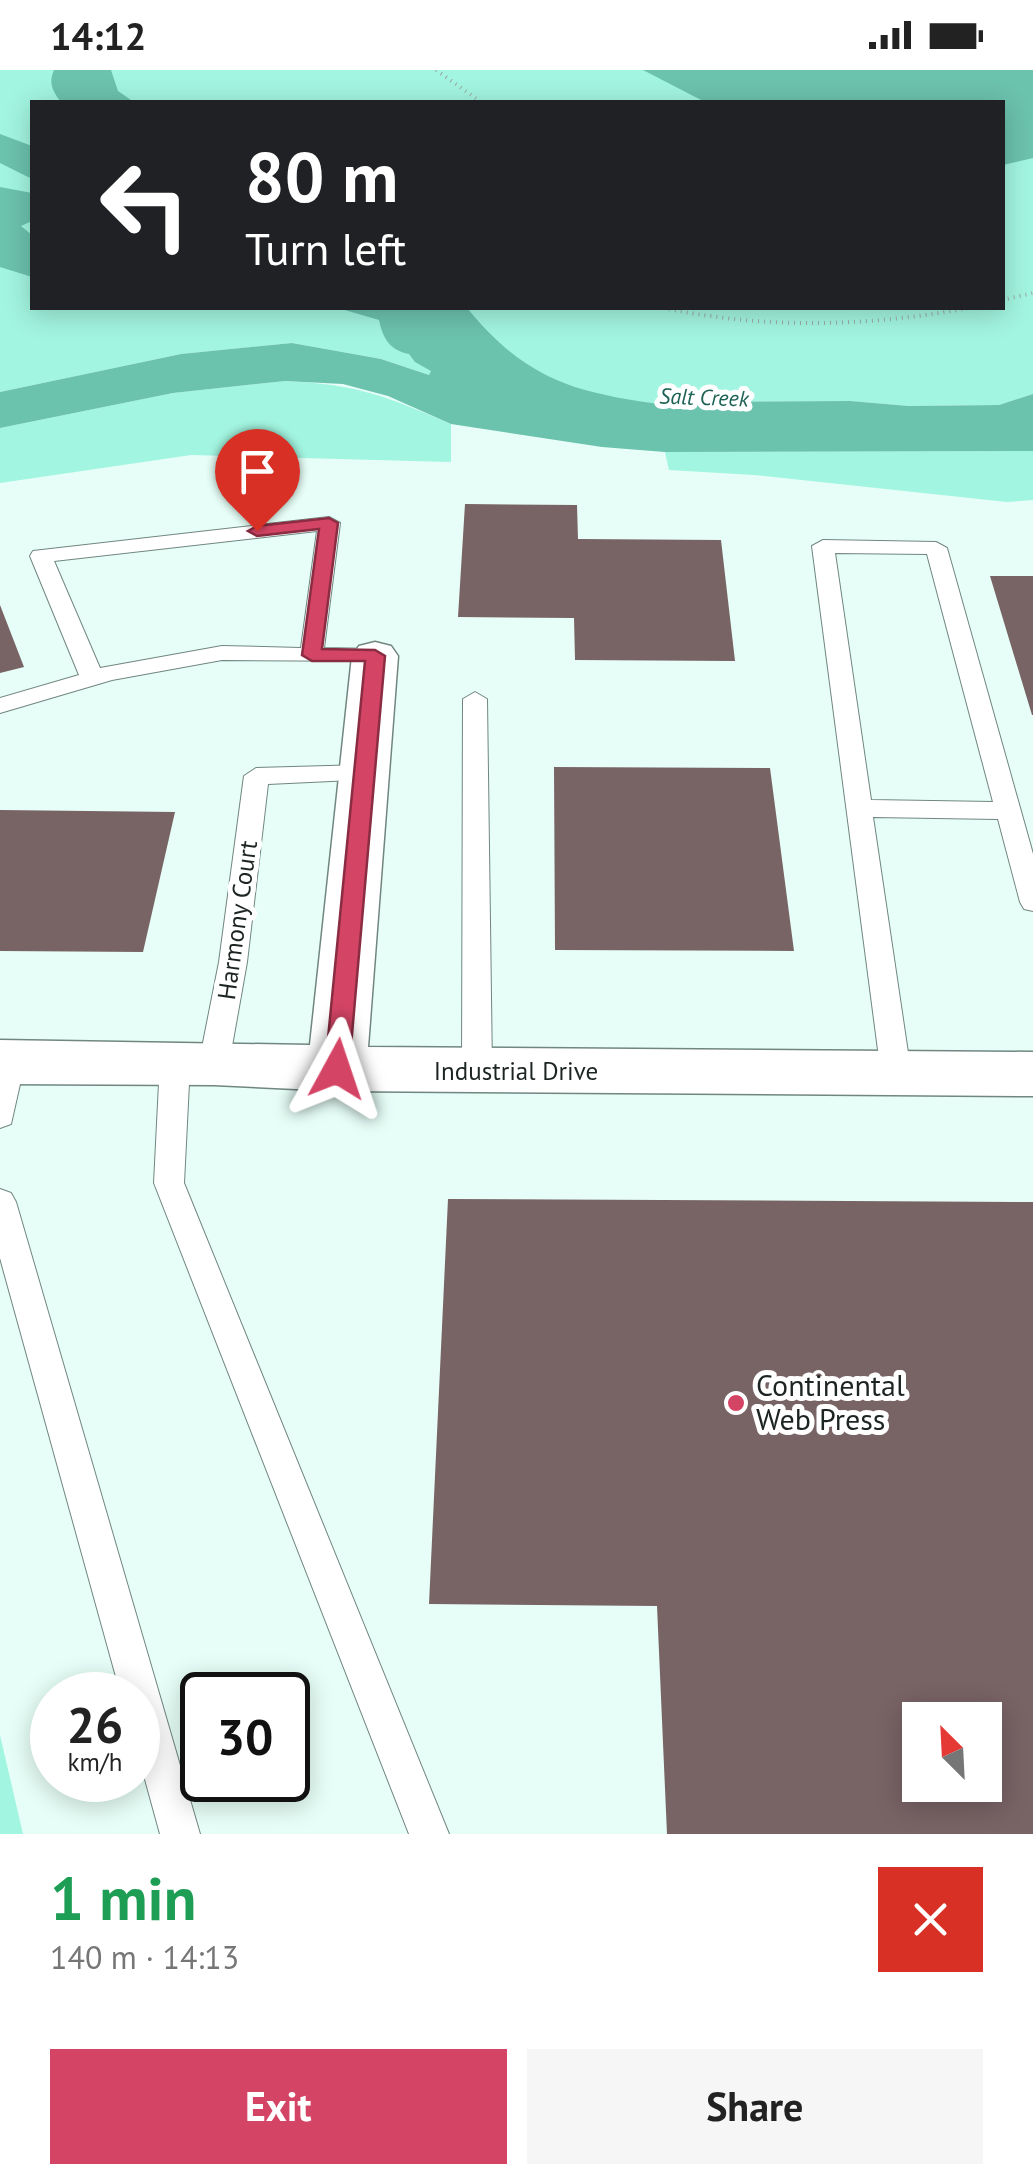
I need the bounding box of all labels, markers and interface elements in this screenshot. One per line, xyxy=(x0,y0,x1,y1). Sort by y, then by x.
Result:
text: 14:12 xyxy=(50,11,146,60)
text: 80 m xyxy=(245,131,398,221)
icon: left xyxy=(80,140,210,270)
text: Turn left xyxy=(245,219,406,277)
water label: Salt Creek xyxy=(659,381,750,413)
pin xyxy=(215,429,300,532)
icon: arrive xyxy=(230,444,285,499)
street label: Harmony Court xyxy=(210,838,264,1002)
position arrow xyxy=(285,1017,389,1121)
street label: Industrial Drive xyxy=(434,1055,598,1087)
place label: Continental Web Press xyxy=(756,1365,905,1438)
marker: Continental Web Press xyxy=(725,1392,747,1414)
speed limit sign: 30 xyxy=(180,1672,310,1802)
text: 26 xyxy=(67,1692,123,1757)
north arrow xyxy=(902,1702,1002,1802)
map controls xyxy=(902,1702,1002,1802)
text: km/h xyxy=(68,1746,122,1778)
text: 1 min xyxy=(50,1859,196,1937)
button: close xyxy=(878,1867,983,1972)
text: 140 m · 14:13 xyxy=(50,1936,239,1978)
button: Exit xyxy=(50,2049,507,2164)
button: Share xyxy=(527,2049,983,2164)

